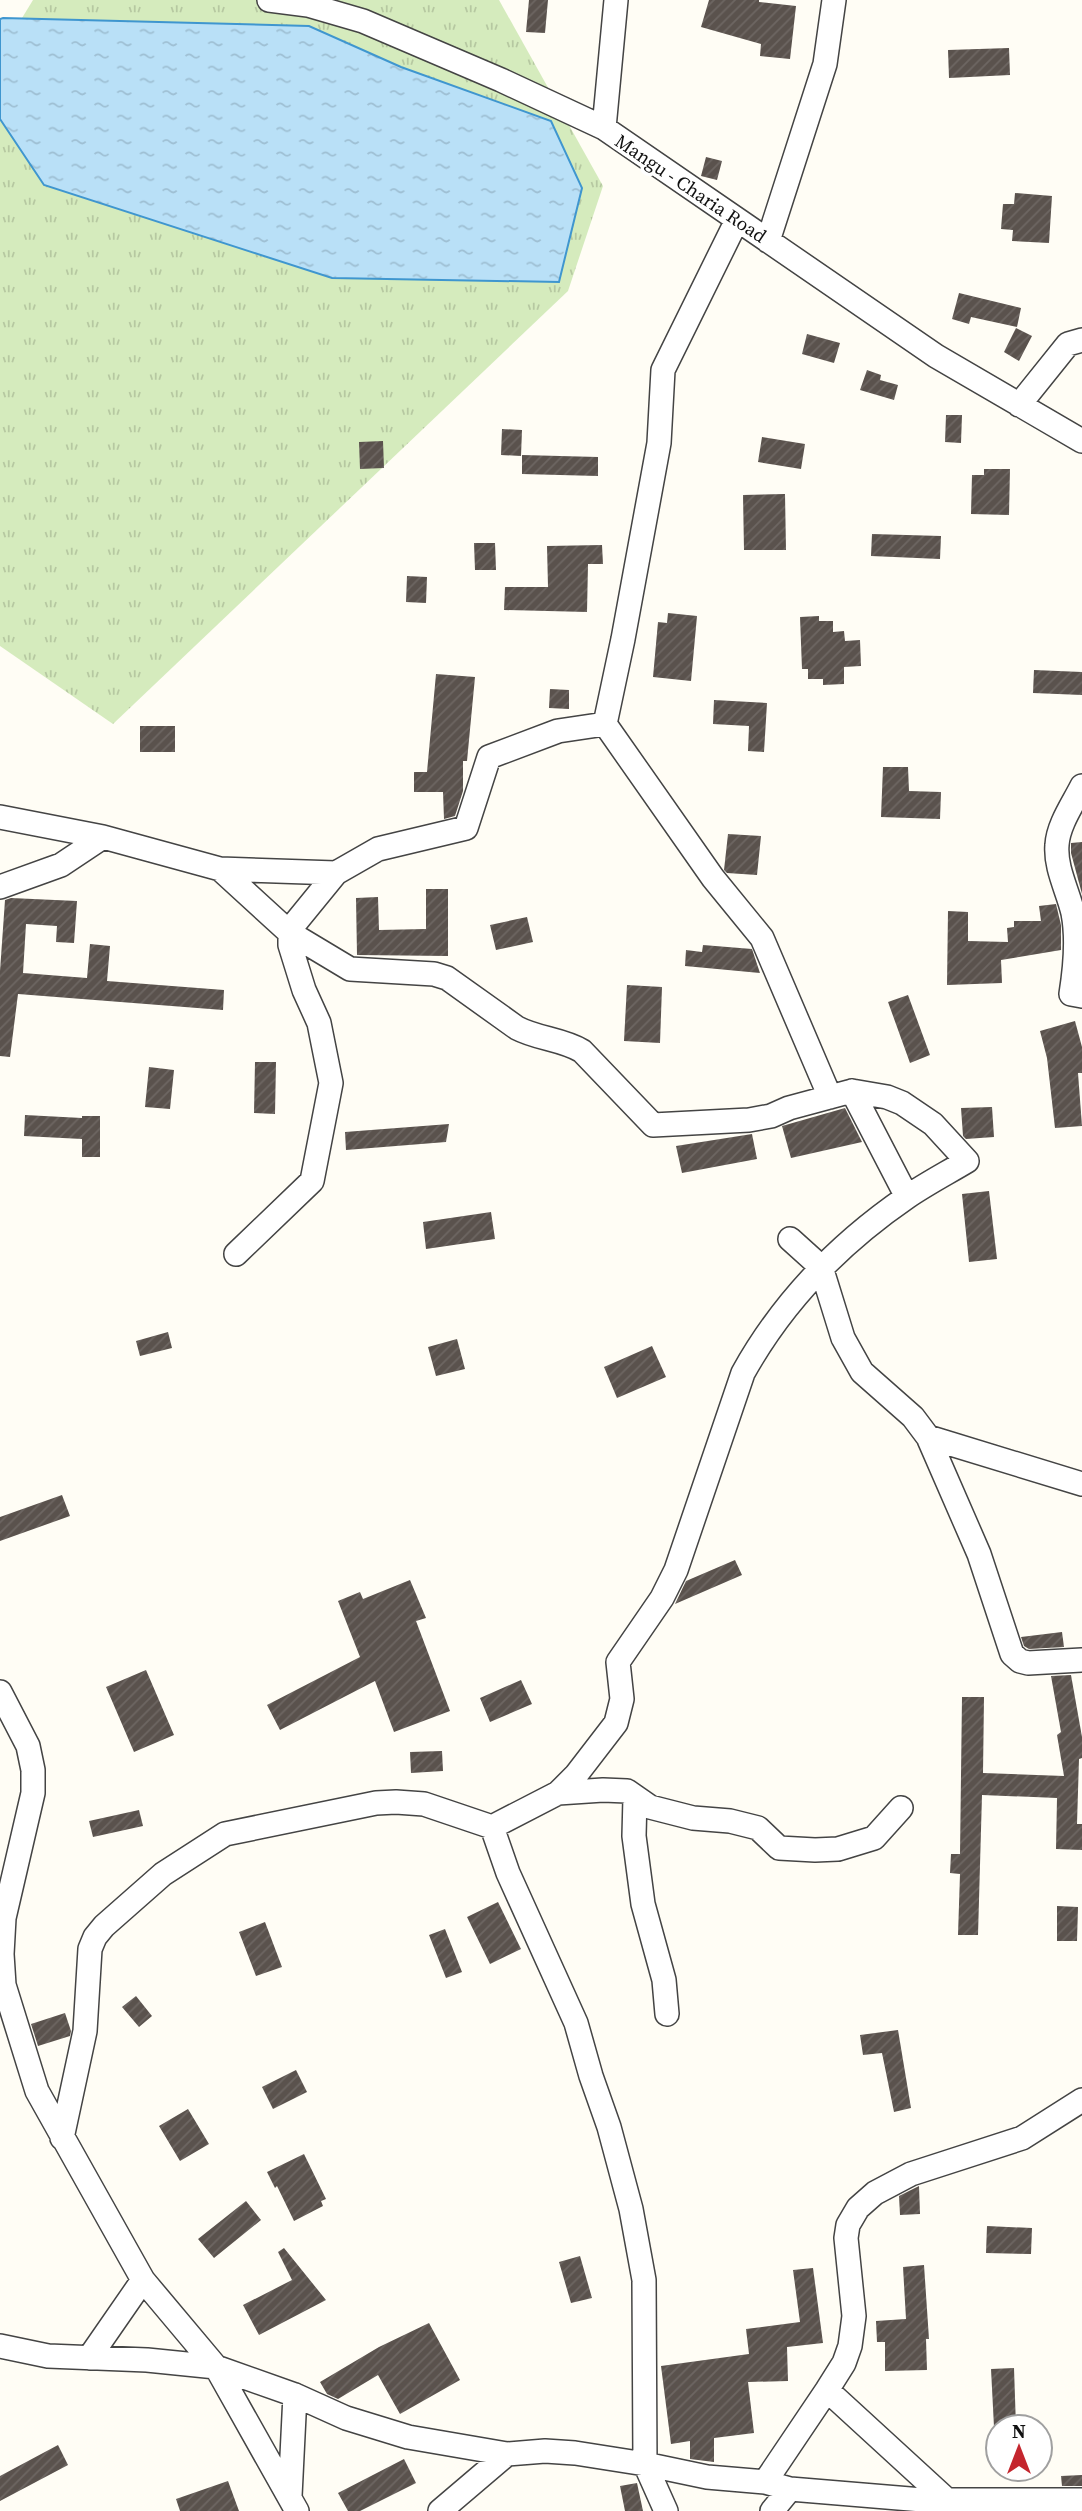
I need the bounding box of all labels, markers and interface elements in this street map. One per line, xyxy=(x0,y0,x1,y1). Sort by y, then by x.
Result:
street label: Mangu - Charia Road xyxy=(610,128,772,248)
north arrow xyxy=(984,2413,1054,2483)
text: N xyxy=(1012,2418,1026,2444)

